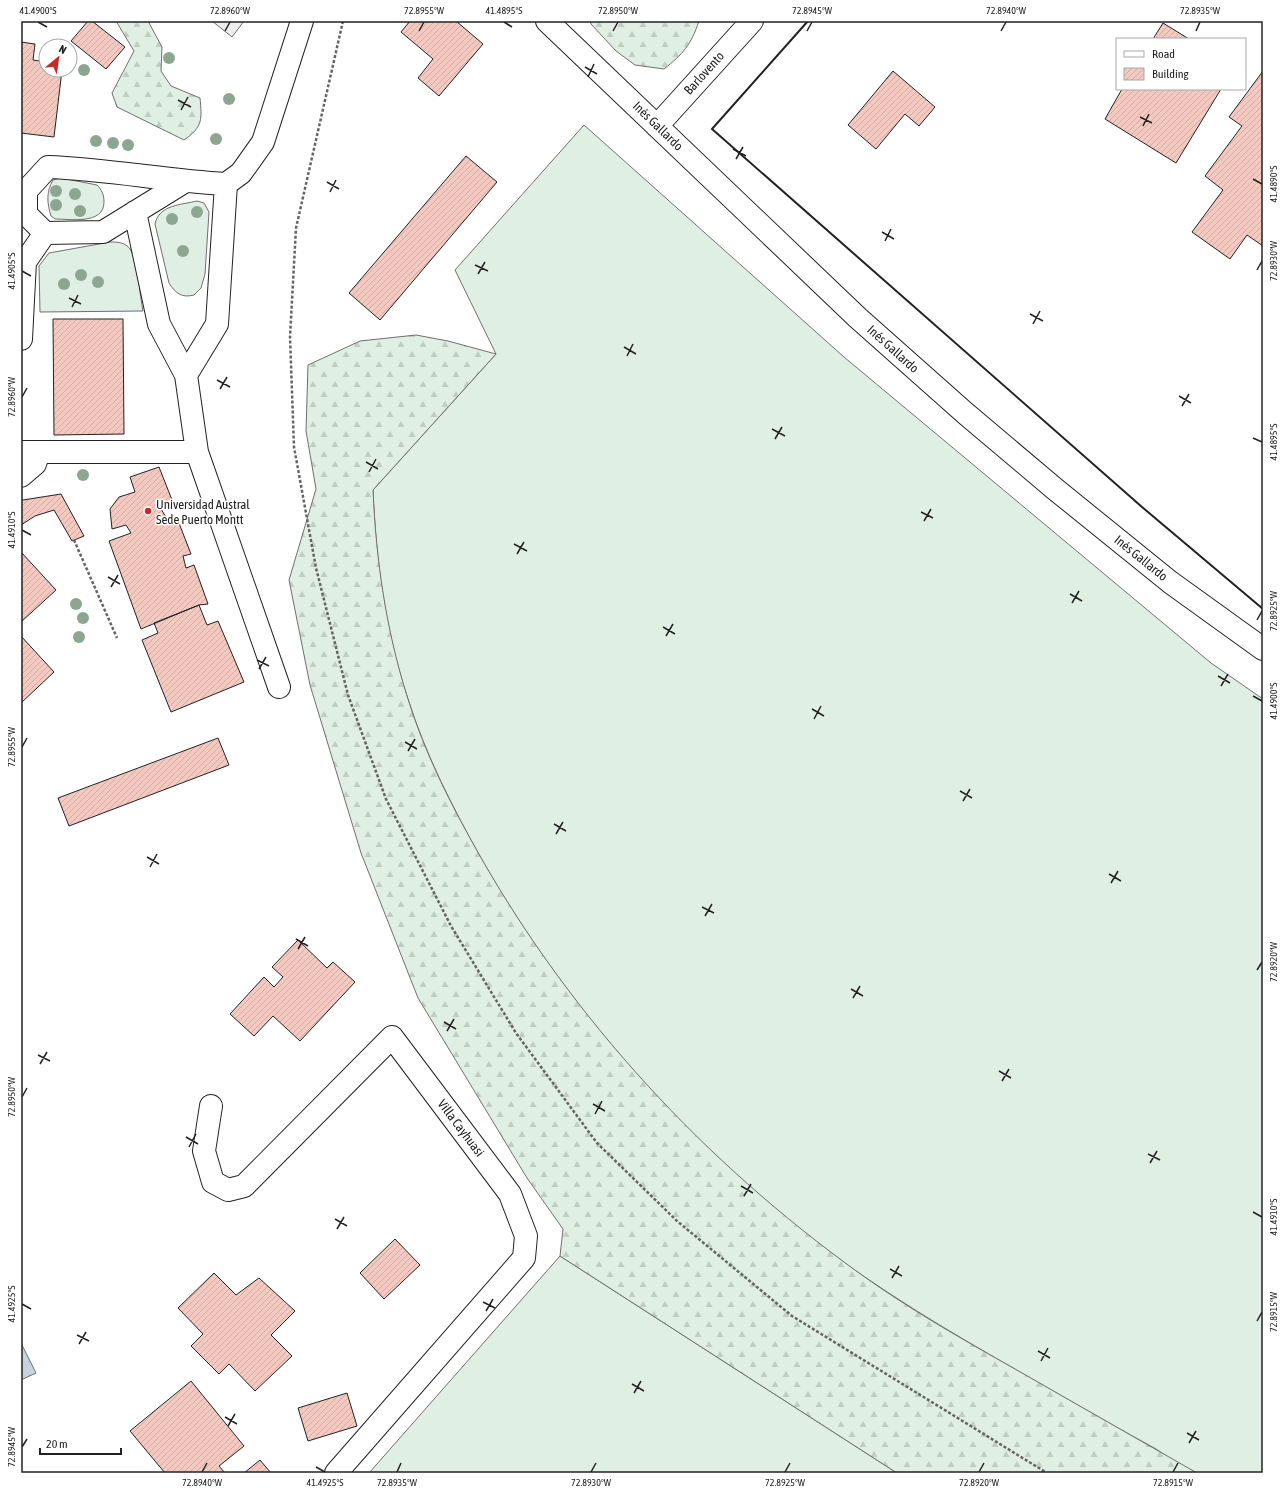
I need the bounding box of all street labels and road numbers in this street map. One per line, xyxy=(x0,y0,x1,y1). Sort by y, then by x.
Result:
street label: Barlovento xyxy=(681,48,727,98)
street label: Inés Gallardo xyxy=(630,98,686,154)
street label: Inés Gallardo xyxy=(864,322,922,376)
street label: Inés Gallardo xyxy=(1111,532,1171,584)
street label: Villa Cayhuasi xyxy=(435,1097,487,1159)

